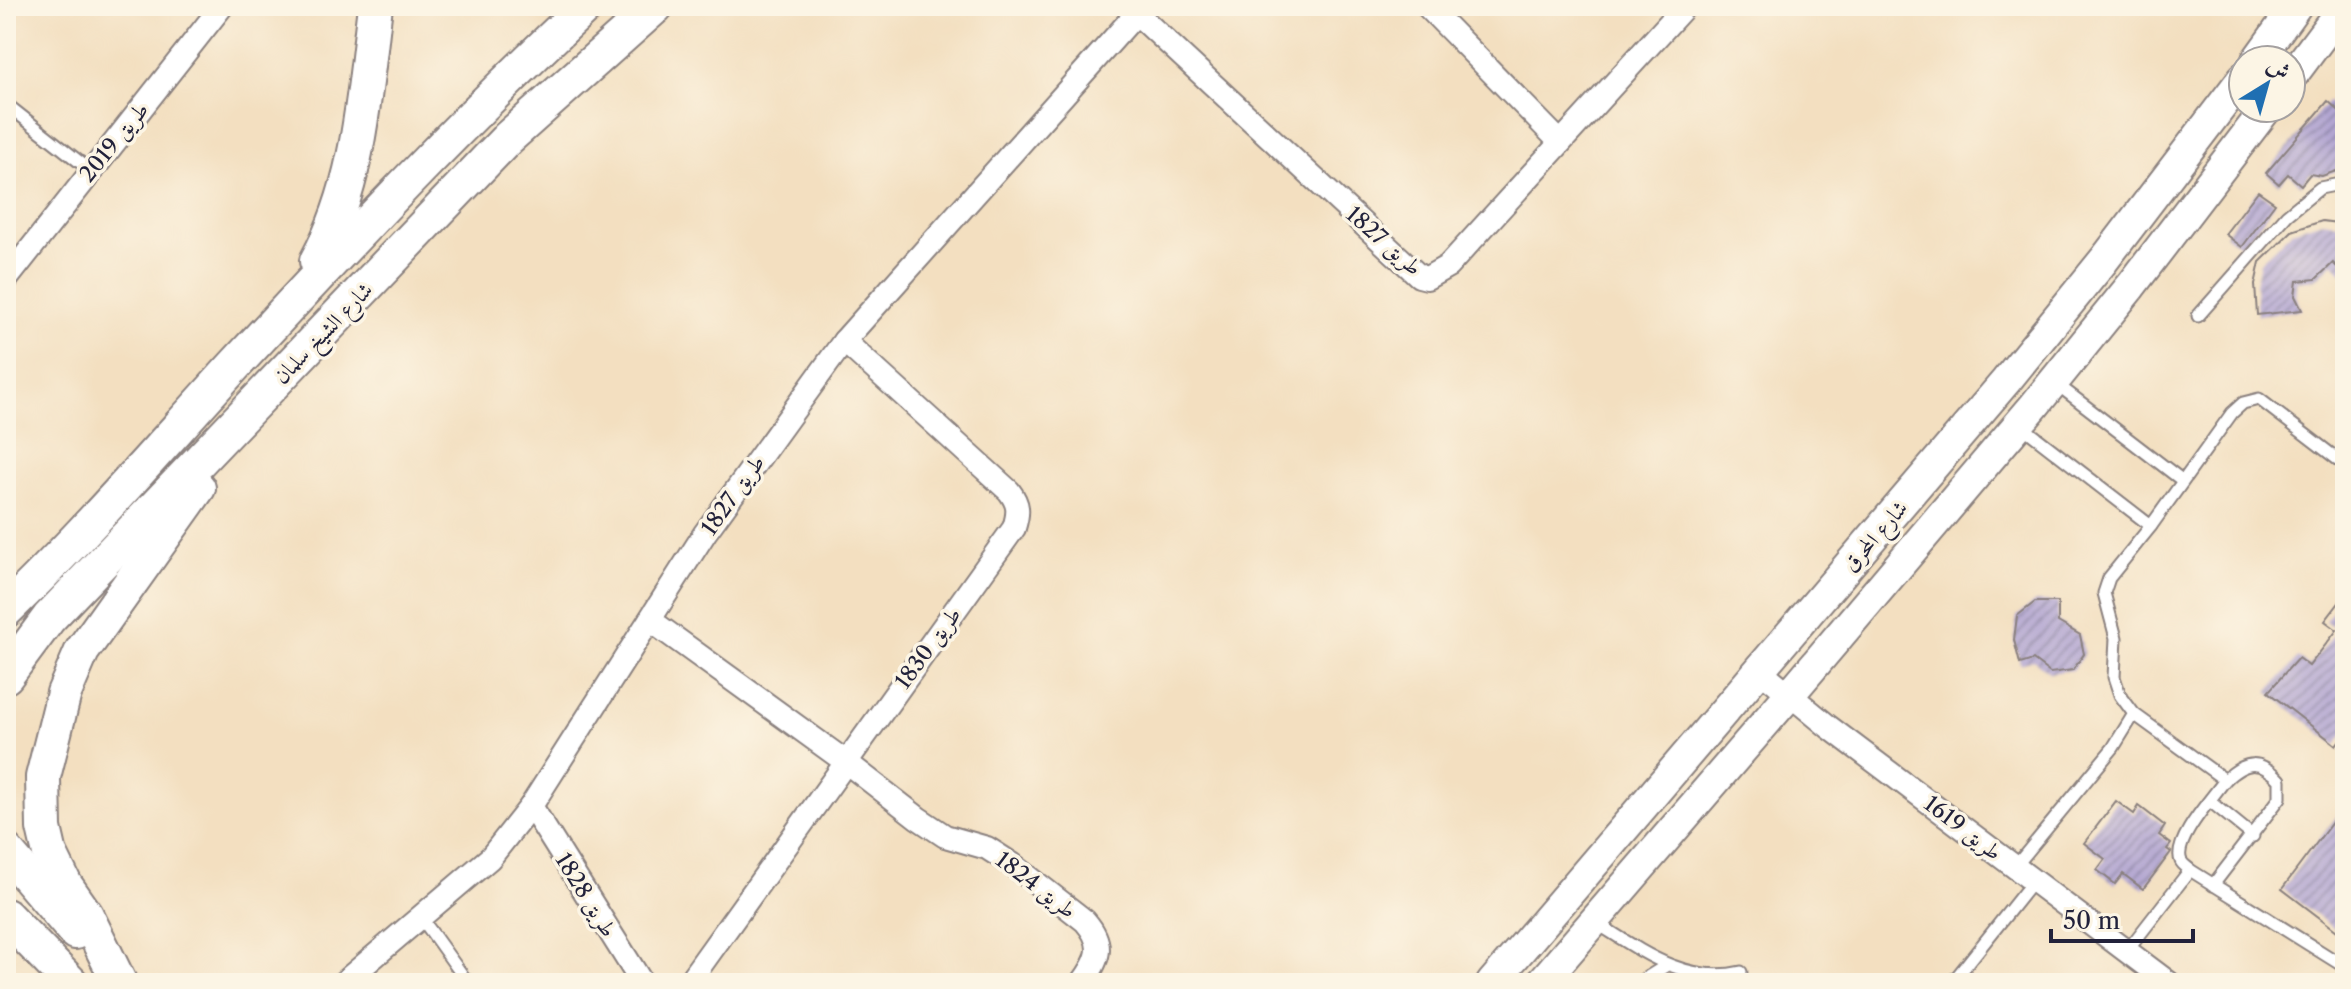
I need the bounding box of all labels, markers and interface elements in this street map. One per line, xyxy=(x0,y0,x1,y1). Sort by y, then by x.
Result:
north arrow xyxy=(2227,44,2307,124)
text: ش xyxy=(2262,51,2296,86)
street label: طريق 2019 xyxy=(74,97,155,188)
street label: طريق 1827 xyxy=(1340,201,1428,282)
street label: شارع الشيخ سلمان xyxy=(268,277,382,394)
street label: طريق 1827 xyxy=(696,450,771,541)
street label: شارع المحرق xyxy=(1837,495,1917,580)
street label: طريق 1830 xyxy=(889,602,967,695)
street label: طريق 1619 xyxy=(1918,790,2007,867)
street label: طريق 1824 xyxy=(990,846,1082,925)
street label: طريق 1828 xyxy=(549,848,622,943)
scale bar xyxy=(2051,893,2193,943)
text: 50 m xyxy=(2063,906,2120,935)

